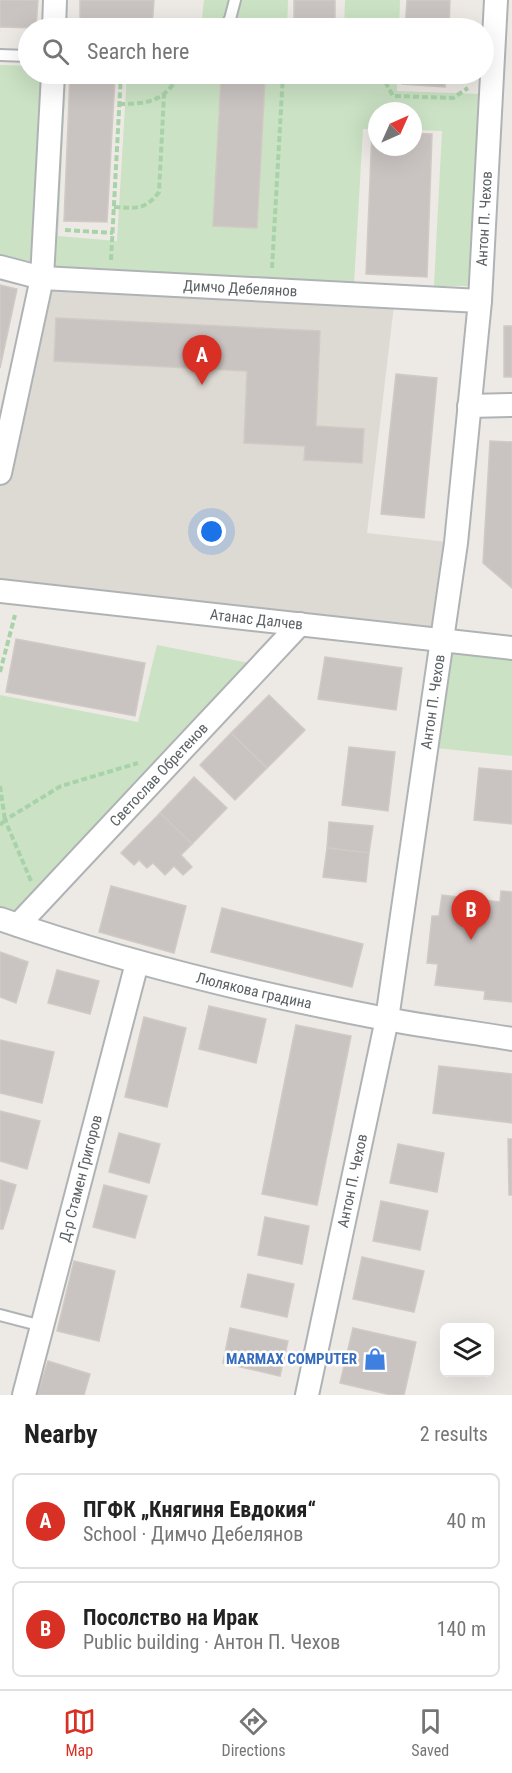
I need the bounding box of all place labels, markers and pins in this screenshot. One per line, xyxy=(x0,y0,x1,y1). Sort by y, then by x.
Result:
pin: A xyxy=(182,336,222,385)
pin: B xyxy=(452,890,490,940)
shop icon: MARMAX COMPUTER xyxy=(362,1346,388,1372)
place label: MARMAX COMPUTER xyxy=(226,1350,357,1368)

